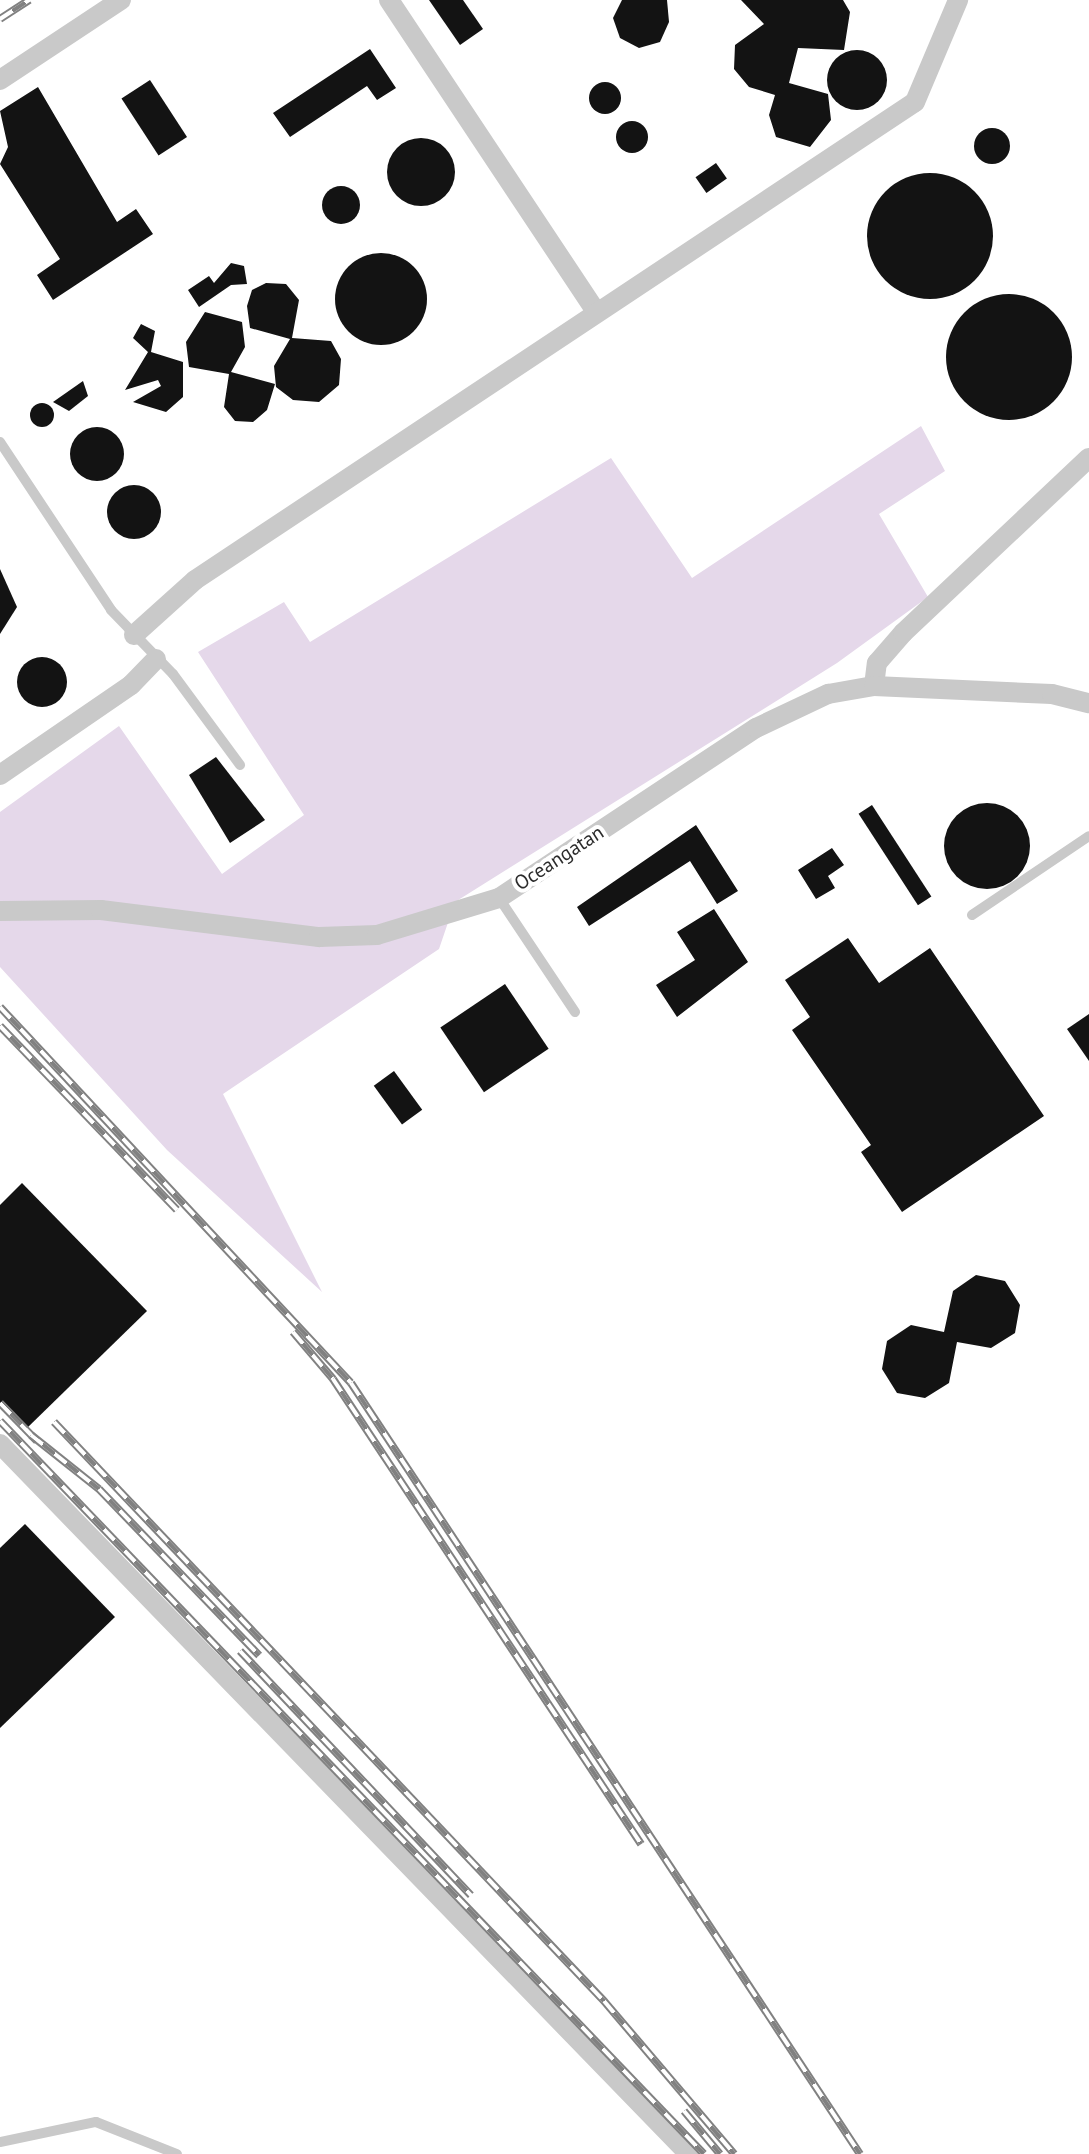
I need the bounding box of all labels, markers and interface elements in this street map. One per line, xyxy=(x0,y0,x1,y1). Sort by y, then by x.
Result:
street label: Oceangatan xyxy=(510,820,608,896)

